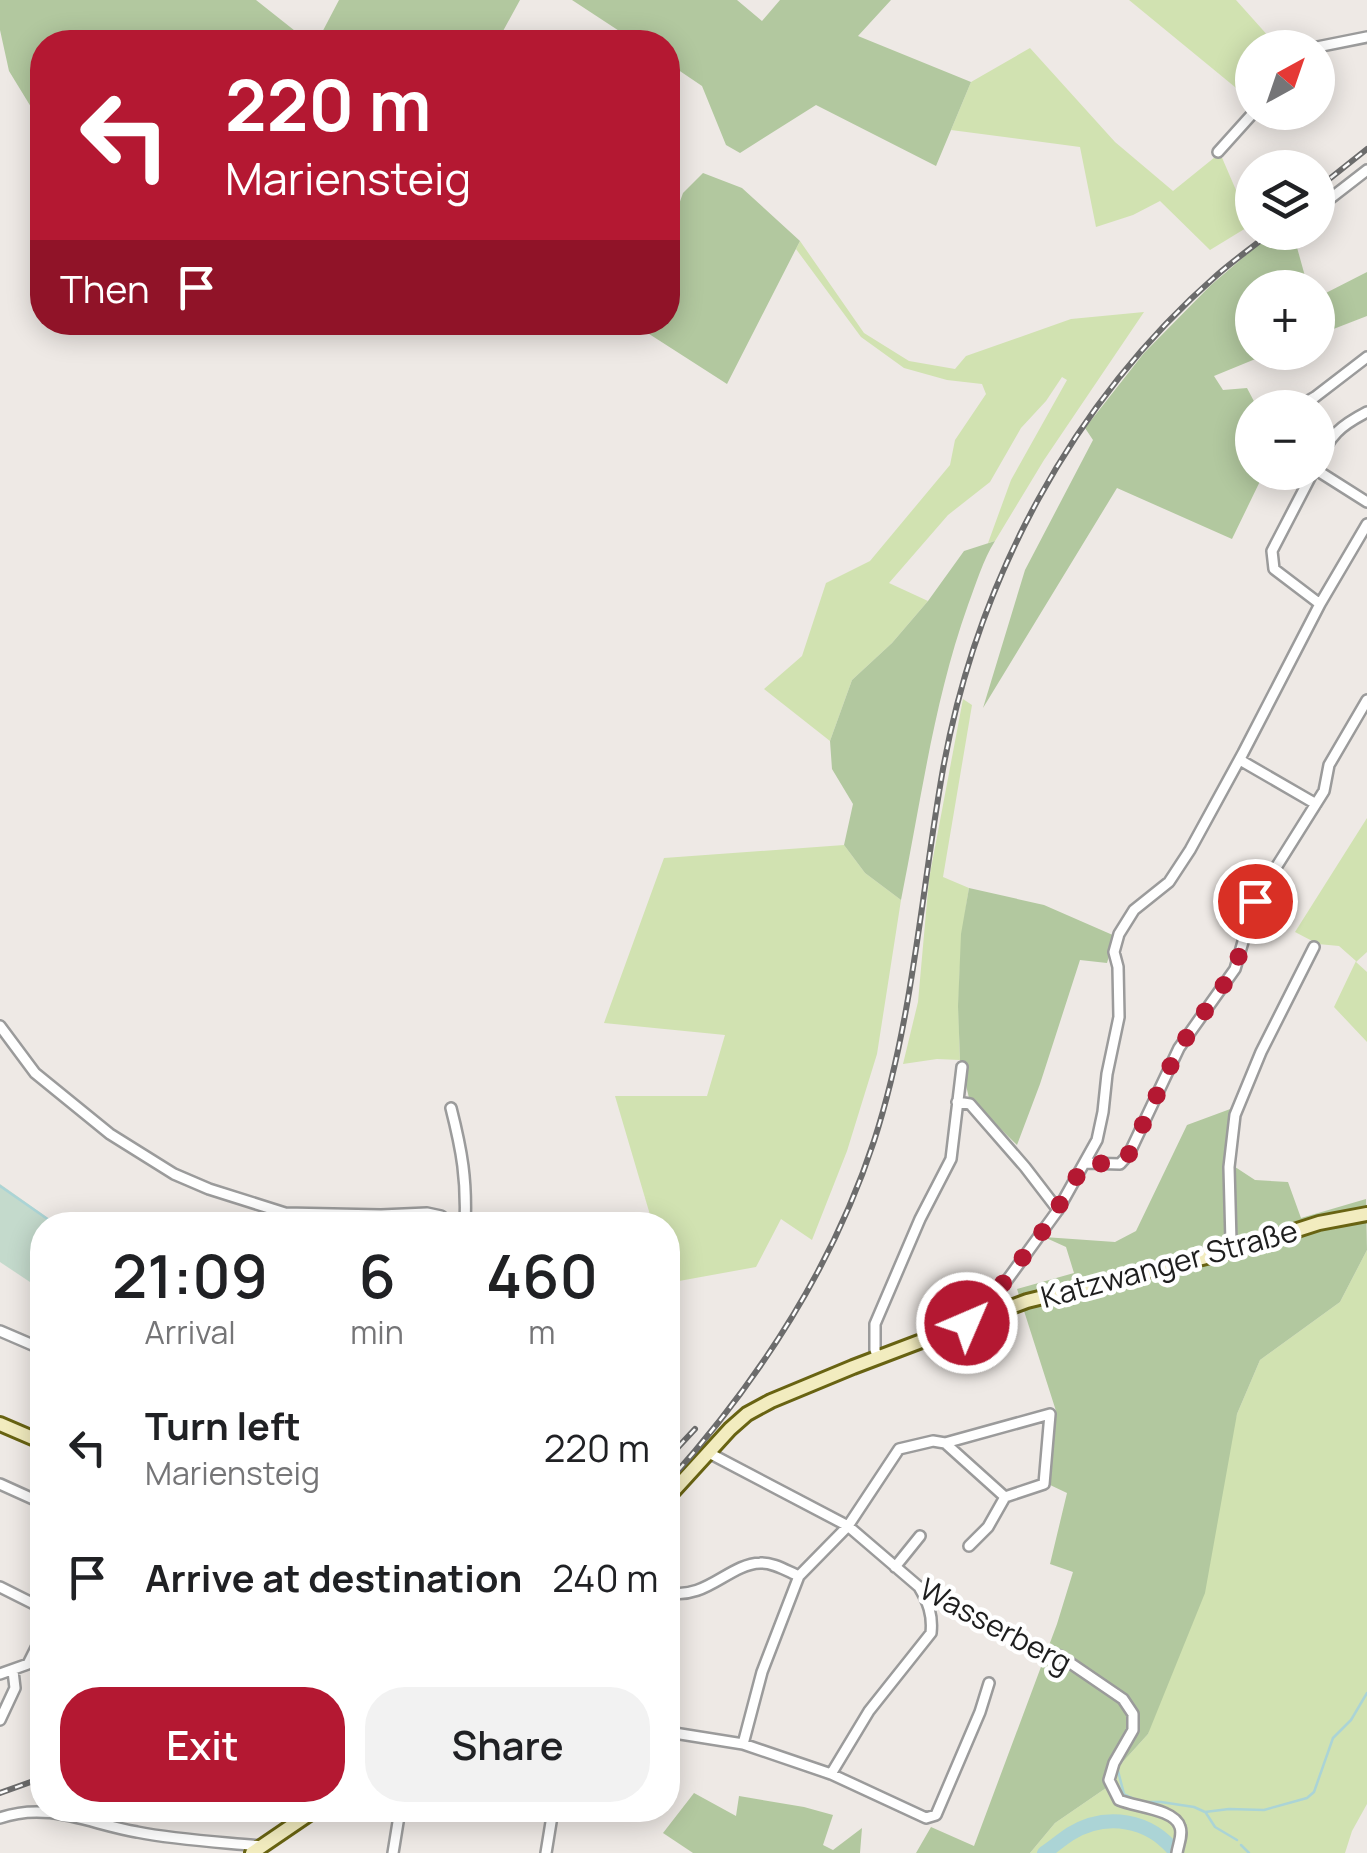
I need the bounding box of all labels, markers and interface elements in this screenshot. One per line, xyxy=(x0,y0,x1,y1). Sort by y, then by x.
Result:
north arrow xyxy=(1235,30,1335,130)
map controls xyxy=(1235,30,1335,490)
text: 220 m xyxy=(225,56,431,152)
icon: left xyxy=(60,70,190,200)
text: Mariensteig xyxy=(225,147,471,209)
button: layers xyxy=(1235,150,1335,250)
icon: arrive xyxy=(169,260,224,315)
text: Then xyxy=(60,262,149,314)
button: + xyxy=(1235,270,1335,370)
button: − xyxy=(1235,390,1335,490)
pin xyxy=(1213,859,1298,944)
icon: arrive xyxy=(1228,874,1283,929)
street label: Katzwanger Straße xyxy=(1036,1209,1302,1317)
text: 21:09 xyxy=(112,1234,268,1316)
text: 6 xyxy=(358,1234,396,1316)
text: 460 xyxy=(486,1234,598,1316)
position arrow xyxy=(915,1271,1019,1375)
text: Arrival xyxy=(144,1310,236,1354)
text: min xyxy=(350,1310,404,1354)
text: m xyxy=(528,1310,555,1354)
text: Turn left xyxy=(145,1399,301,1451)
icon: left xyxy=(60,1420,115,1475)
text: 220 m xyxy=(544,1421,650,1473)
text: Mariensteig xyxy=(145,1451,320,1495)
icon: arrive xyxy=(60,1550,115,1605)
text: Arrive at destination xyxy=(145,1551,522,1603)
text: 240 m xyxy=(552,1551,658,1603)
street label: Wasserberg xyxy=(913,1568,1079,1682)
button: Exit xyxy=(60,1687,345,1802)
button: Share xyxy=(365,1687,650,1802)

